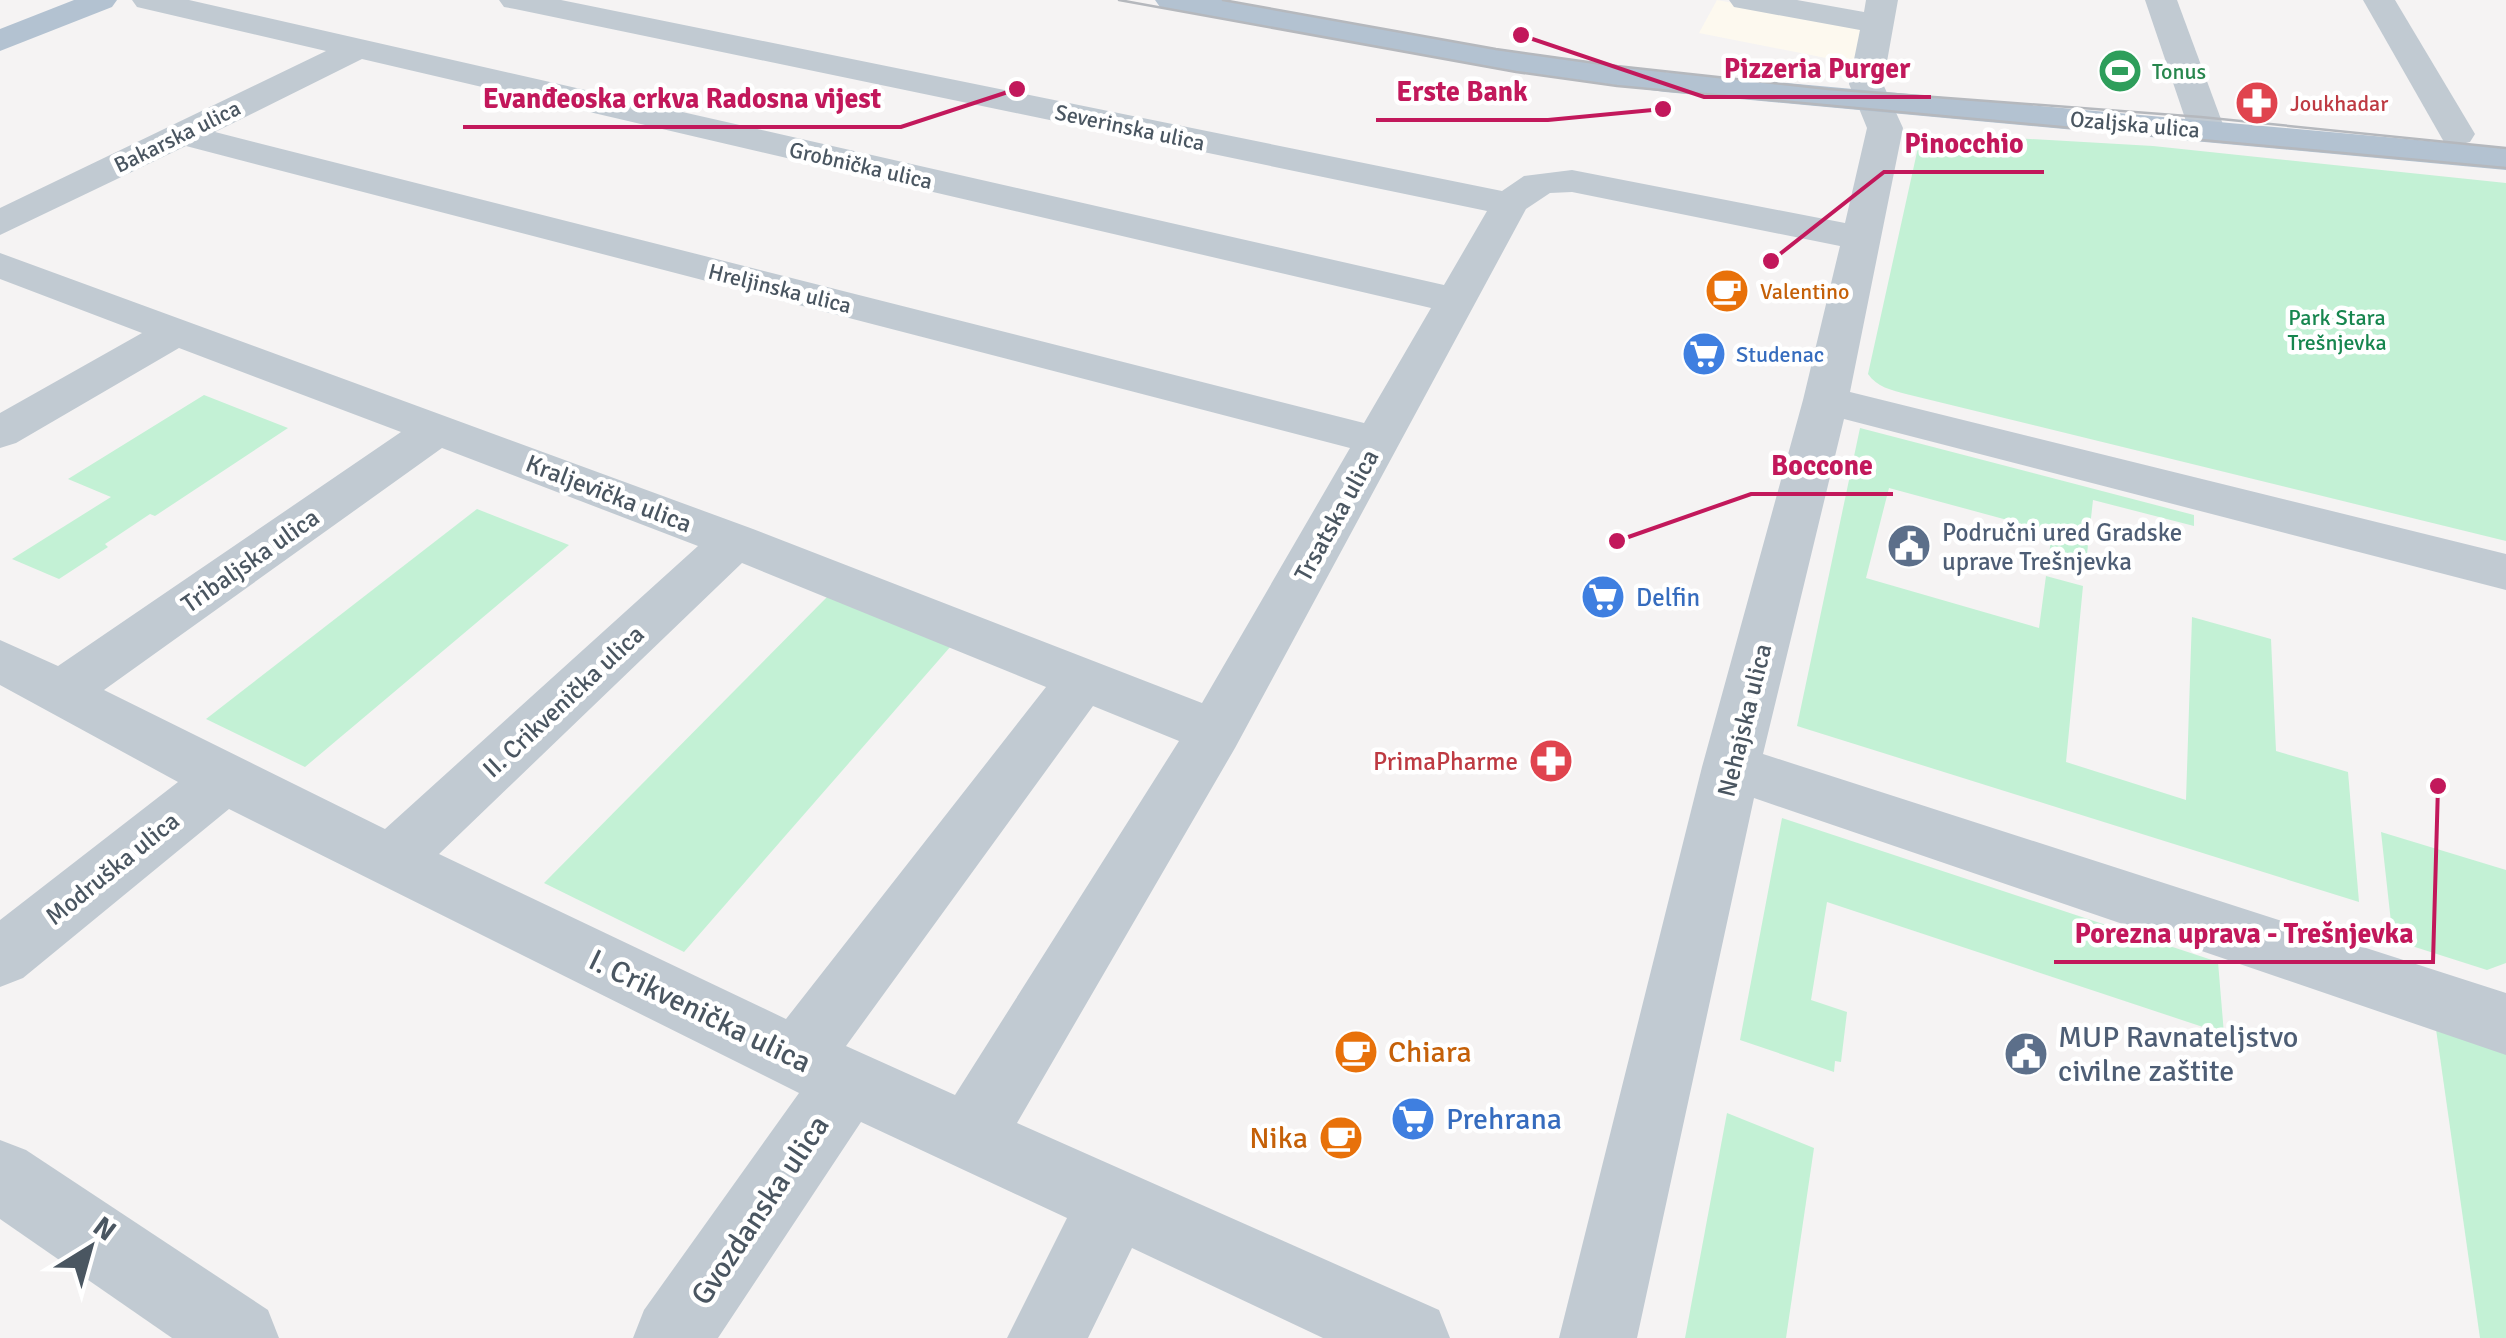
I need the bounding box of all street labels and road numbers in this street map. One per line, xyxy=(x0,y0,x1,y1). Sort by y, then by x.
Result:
street label: Bakarska ulica xyxy=(110,94,245,179)
street label: Severinska ulica xyxy=(1052,98,1207,157)
street label: Ozaljska ulica xyxy=(2069,105,2201,144)
street label: Grobnička ulica xyxy=(787,136,935,195)
street label: Hreljinska ulica xyxy=(706,258,854,319)
street label: Trsatska ulica xyxy=(1287,444,1385,587)
street label: Kraljevička ulica xyxy=(521,448,696,539)
street label: Tribaljska ulica xyxy=(175,501,325,619)
street label: II. Crikvenička ulica xyxy=(476,619,650,784)
street label: Nehajska ulica xyxy=(1711,640,1778,800)
street label: Modruška ulica xyxy=(39,805,185,932)
street label: I. Crikvenička ulica xyxy=(583,942,817,1081)
street label: Gvozdanska ulica xyxy=(683,1108,837,1312)

